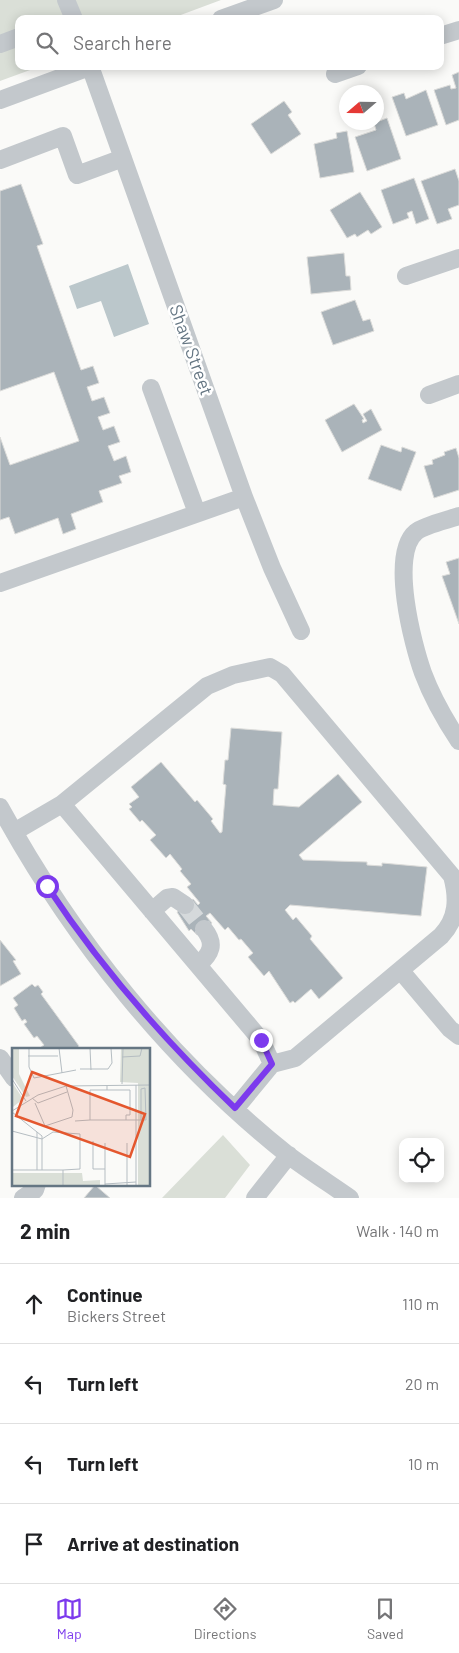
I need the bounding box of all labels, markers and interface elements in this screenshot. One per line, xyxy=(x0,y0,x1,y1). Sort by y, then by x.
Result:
search box xyxy=(15,15,444,70)
icon: search xyxy=(33,29,61,57)
text: Search here xyxy=(73,31,172,54)
north arrow xyxy=(339,85,384,130)
street label: Shaw Street xyxy=(165,301,219,398)
route start xyxy=(36,875,59,898)
route end xyxy=(250,1029,273,1052)
inset map xyxy=(12,1048,150,1186)
map controls xyxy=(399,1138,444,1183)
button: locate xyxy=(399,1138,444,1183)
text: 2 min xyxy=(20,1218,70,1243)
text: Walk · 140 m xyxy=(356,1221,439,1240)
text: Continue xyxy=(67,1283,143,1306)
icon: ahead xyxy=(20,1290,48,1318)
text: 110 m xyxy=(402,1294,439,1313)
text: Bickers Street xyxy=(67,1306,166,1325)
icon: left xyxy=(20,1370,48,1398)
text: Turn left xyxy=(67,1372,138,1395)
text: 20 m xyxy=(405,1374,439,1393)
icon: left xyxy=(20,1450,48,1478)
text: Turn left xyxy=(67,1452,138,1475)
text: 10 m xyxy=(408,1454,439,1473)
icon: arrive xyxy=(20,1530,48,1558)
text: Arrive at destination xyxy=(67,1532,239,1555)
tab: Map xyxy=(55,1595,83,1642)
tab: Directions xyxy=(194,1595,256,1642)
tab: Saved xyxy=(367,1595,404,1642)

